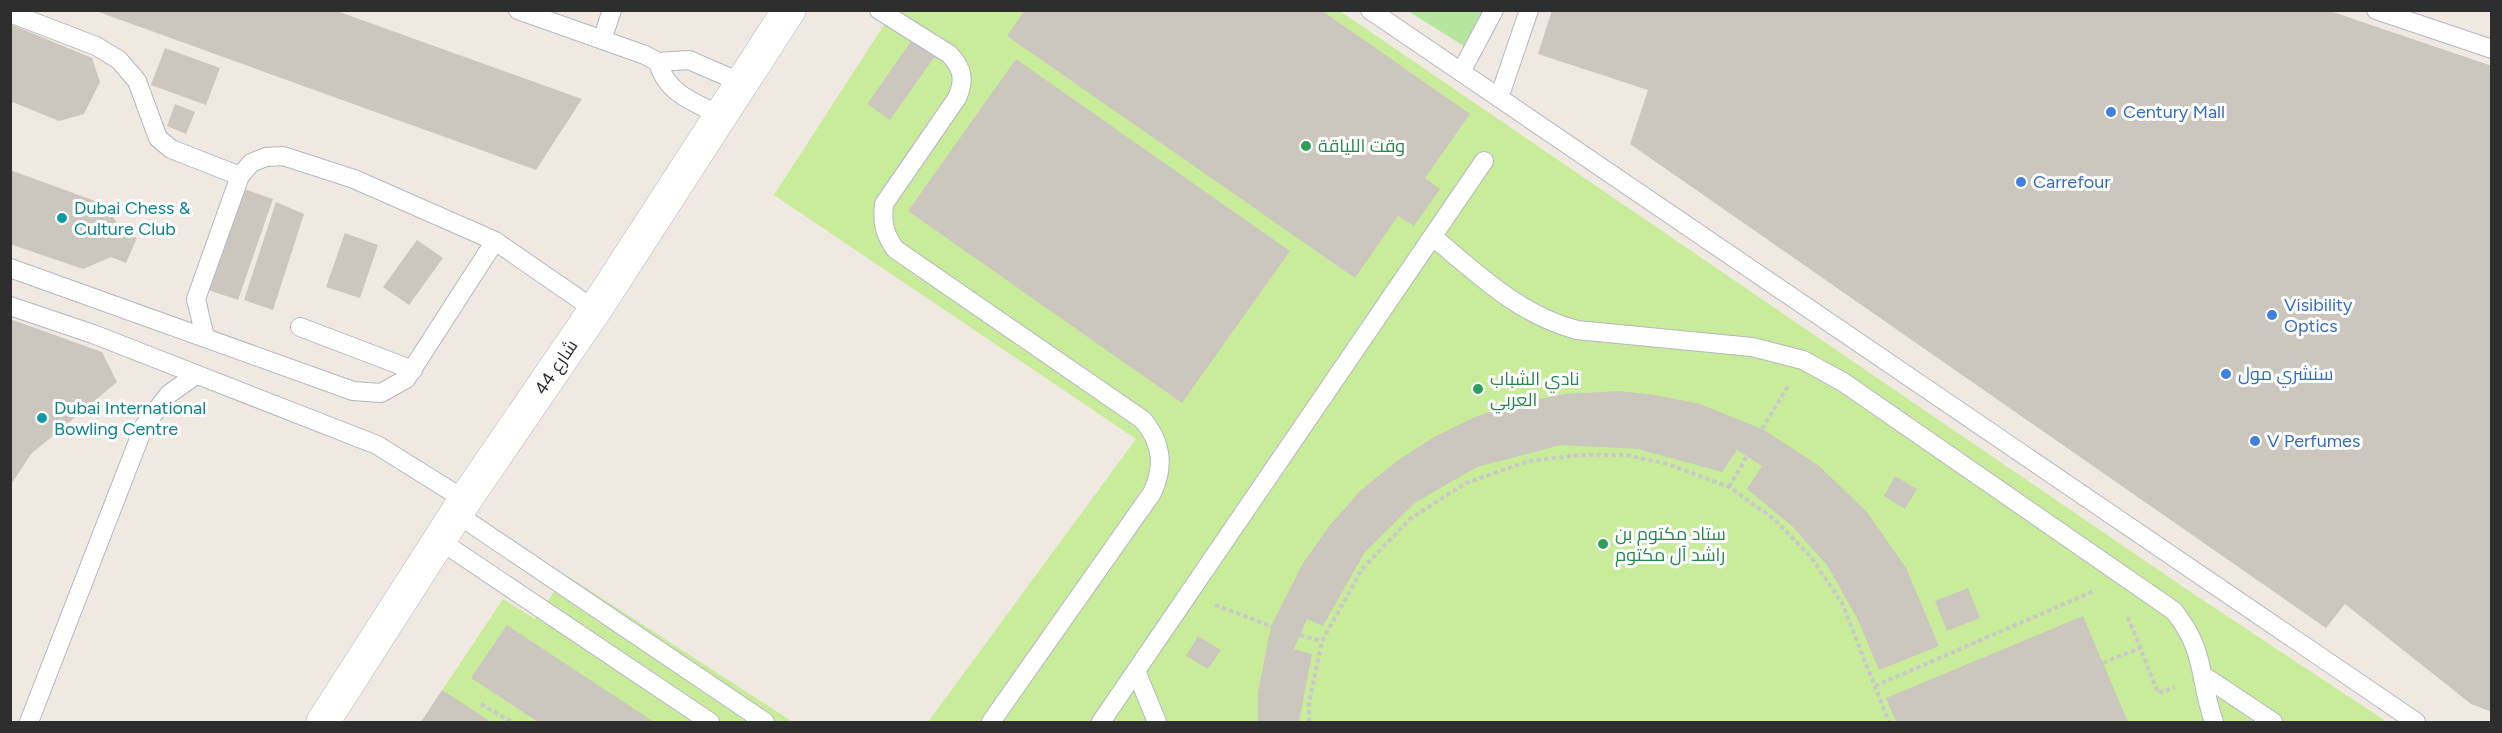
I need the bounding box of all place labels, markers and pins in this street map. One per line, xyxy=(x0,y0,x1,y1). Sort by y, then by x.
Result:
place label: Century Mall xyxy=(2123,101,2225,123)
marker: Century Mall xyxy=(2104,105,2118,119)
place label: وقت اللياقة xyxy=(1318,135,1405,157)
marker: وقت اللياقة xyxy=(1299,139,1313,153)
place label: Carrefour xyxy=(2033,171,2110,193)
marker: Carrefour xyxy=(2014,175,2028,189)
place label: Dubai Chess & Culture Club xyxy=(74,197,191,240)
marker: Dubai Chess & Culture Club xyxy=(55,211,69,225)
place label: Visibility Optics xyxy=(2284,294,2353,337)
marker: Visibility Optics xyxy=(2265,308,2279,322)
place label: سنشري مول xyxy=(2238,363,2333,388)
marker: سنشري مول xyxy=(2219,367,2233,381)
place label: نادي الشباب العربي xyxy=(1490,368,1579,414)
marker: نادي الشباب العربي xyxy=(1471,382,1485,396)
place label: Dubai International Bowling Centre xyxy=(54,397,206,440)
marker: Dubai International Bowling Centre xyxy=(35,411,49,425)
place label: V Perfumes xyxy=(2267,430,2360,452)
marker: V Perfumes xyxy=(2248,434,2262,448)
place label: ستاد مكتوم بن راشد آل مكتوم xyxy=(1615,523,1726,567)
marker: ستاد مكتوم بن راشد آل مكتوم xyxy=(1596,537,1610,551)

